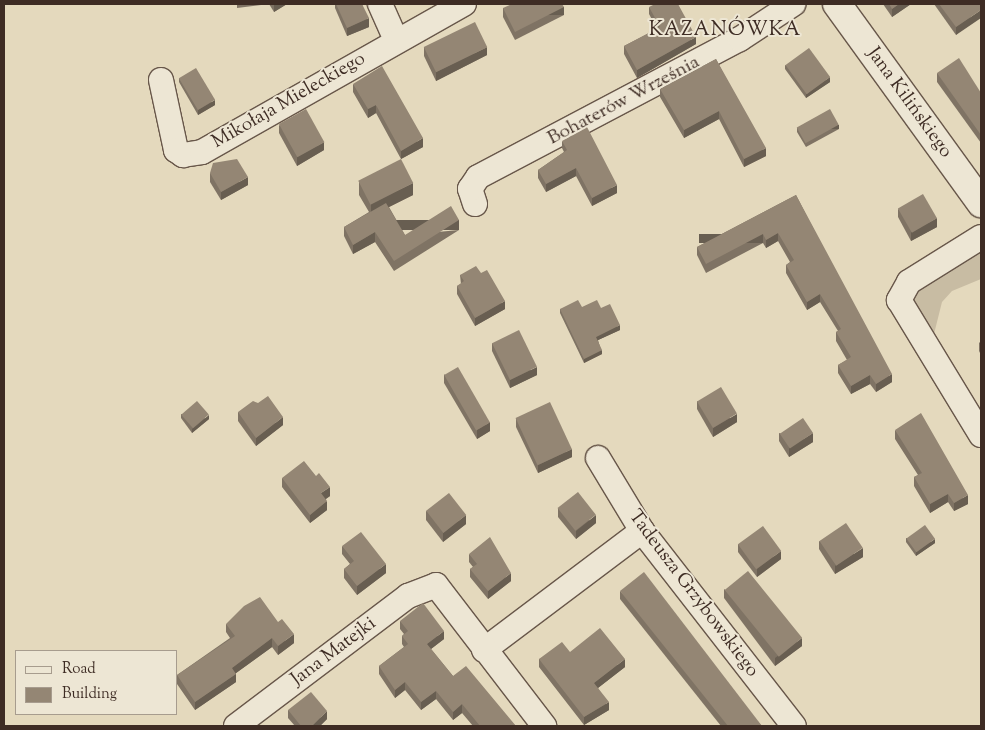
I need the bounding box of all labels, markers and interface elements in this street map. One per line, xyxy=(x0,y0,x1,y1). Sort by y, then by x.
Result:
district label: KAZANÓWKA xyxy=(648,18,802,42)
street label: Jana Kilińskiego xyxy=(861,43,957,163)
street label: Mikołaja Mieleckiego xyxy=(208,48,370,154)
street label: Bohaterów Września xyxy=(544,51,704,151)
street label: Tadeusza Grzybowskiego xyxy=(623,506,763,682)
street label: Jana Matejki xyxy=(287,613,381,691)
legend xyxy=(15,650,178,715)
text: Road xyxy=(62,659,96,680)
text: Building xyxy=(62,684,117,705)

